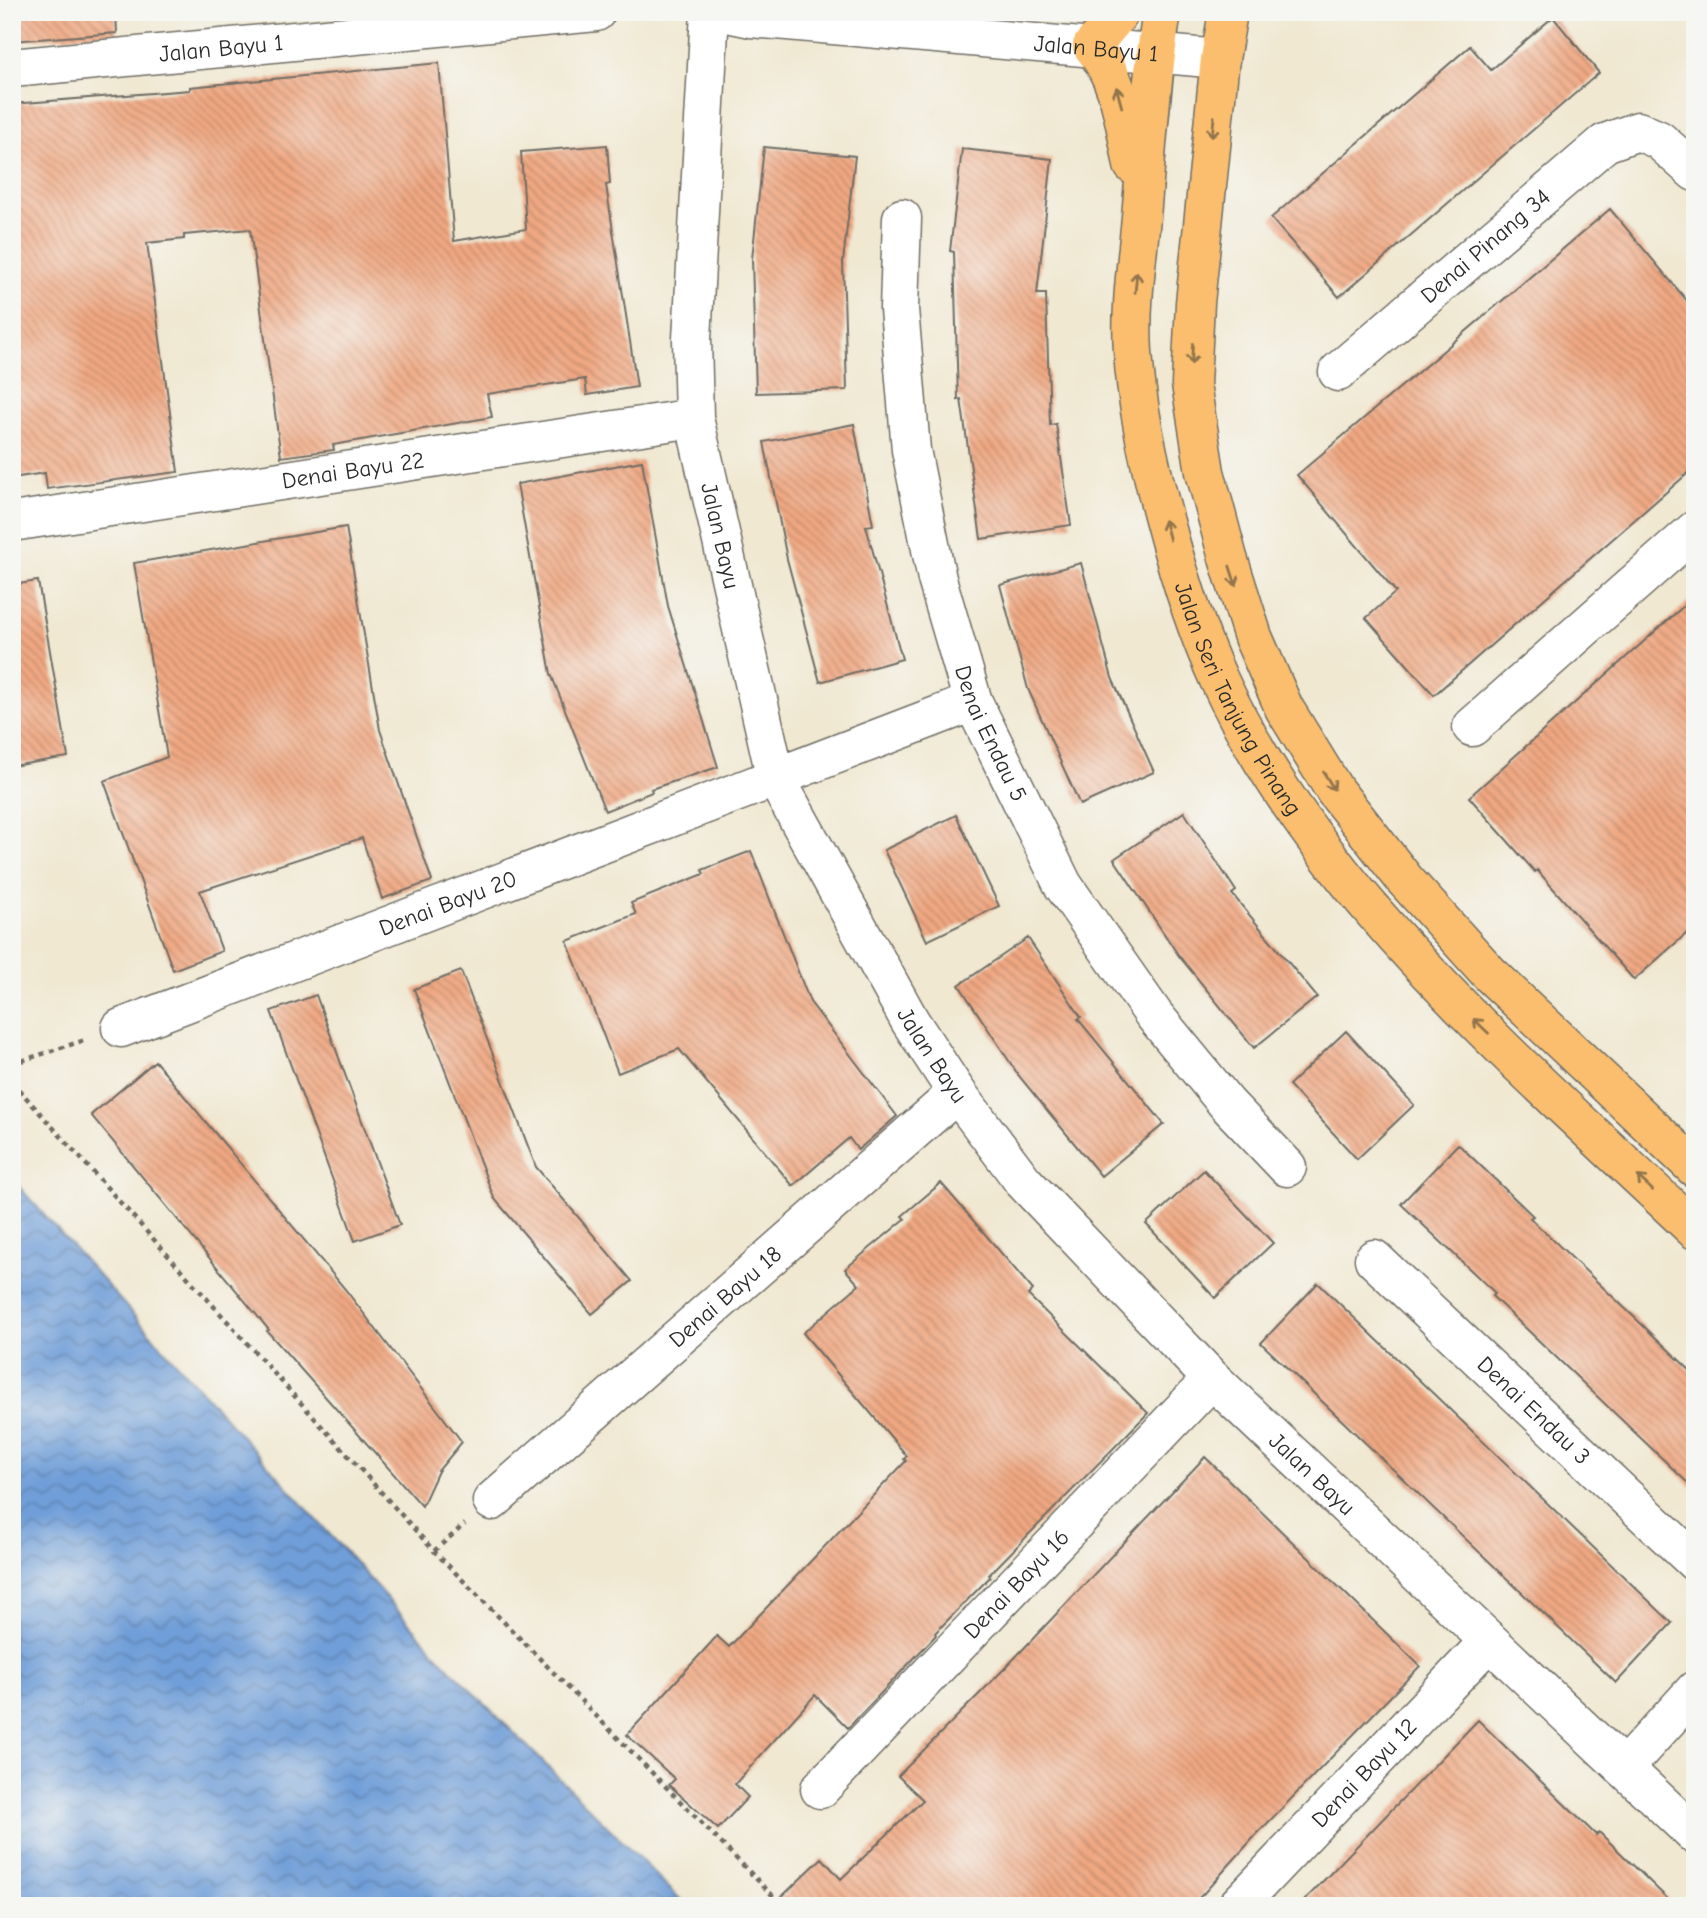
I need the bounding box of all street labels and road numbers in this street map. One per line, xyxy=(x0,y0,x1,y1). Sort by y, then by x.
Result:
street label: Jalan Bayu 1 xyxy=(158,29,284,67)
street label: Jalan Bayu 1 xyxy=(1033,29,1159,67)
street label: Denai Pinang 34 xyxy=(1415,183,1555,309)
street label: Denai Bayu 22 xyxy=(280,446,426,494)
street label: Jalan Bayu xyxy=(696,480,746,591)
street label: Jalan Seri Tanjung Pinang xyxy=(1169,579,1308,821)
street label: Denai Endau 5 xyxy=(950,662,1033,806)
street label: Denai Bayu 20 xyxy=(375,864,521,942)
street label: Jalan Bayu xyxy=(892,1003,973,1108)
street label: Denai Bayu 18 xyxy=(663,1240,787,1353)
street label: Denai Endau 3 xyxy=(1472,1350,1596,1470)
street label: Jalan Bayu xyxy=(1264,1427,1361,1521)
street label: Denai Bayu 16 xyxy=(958,1523,1075,1644)
street label: Denai Bayu 12 xyxy=(1306,1712,1422,1833)

